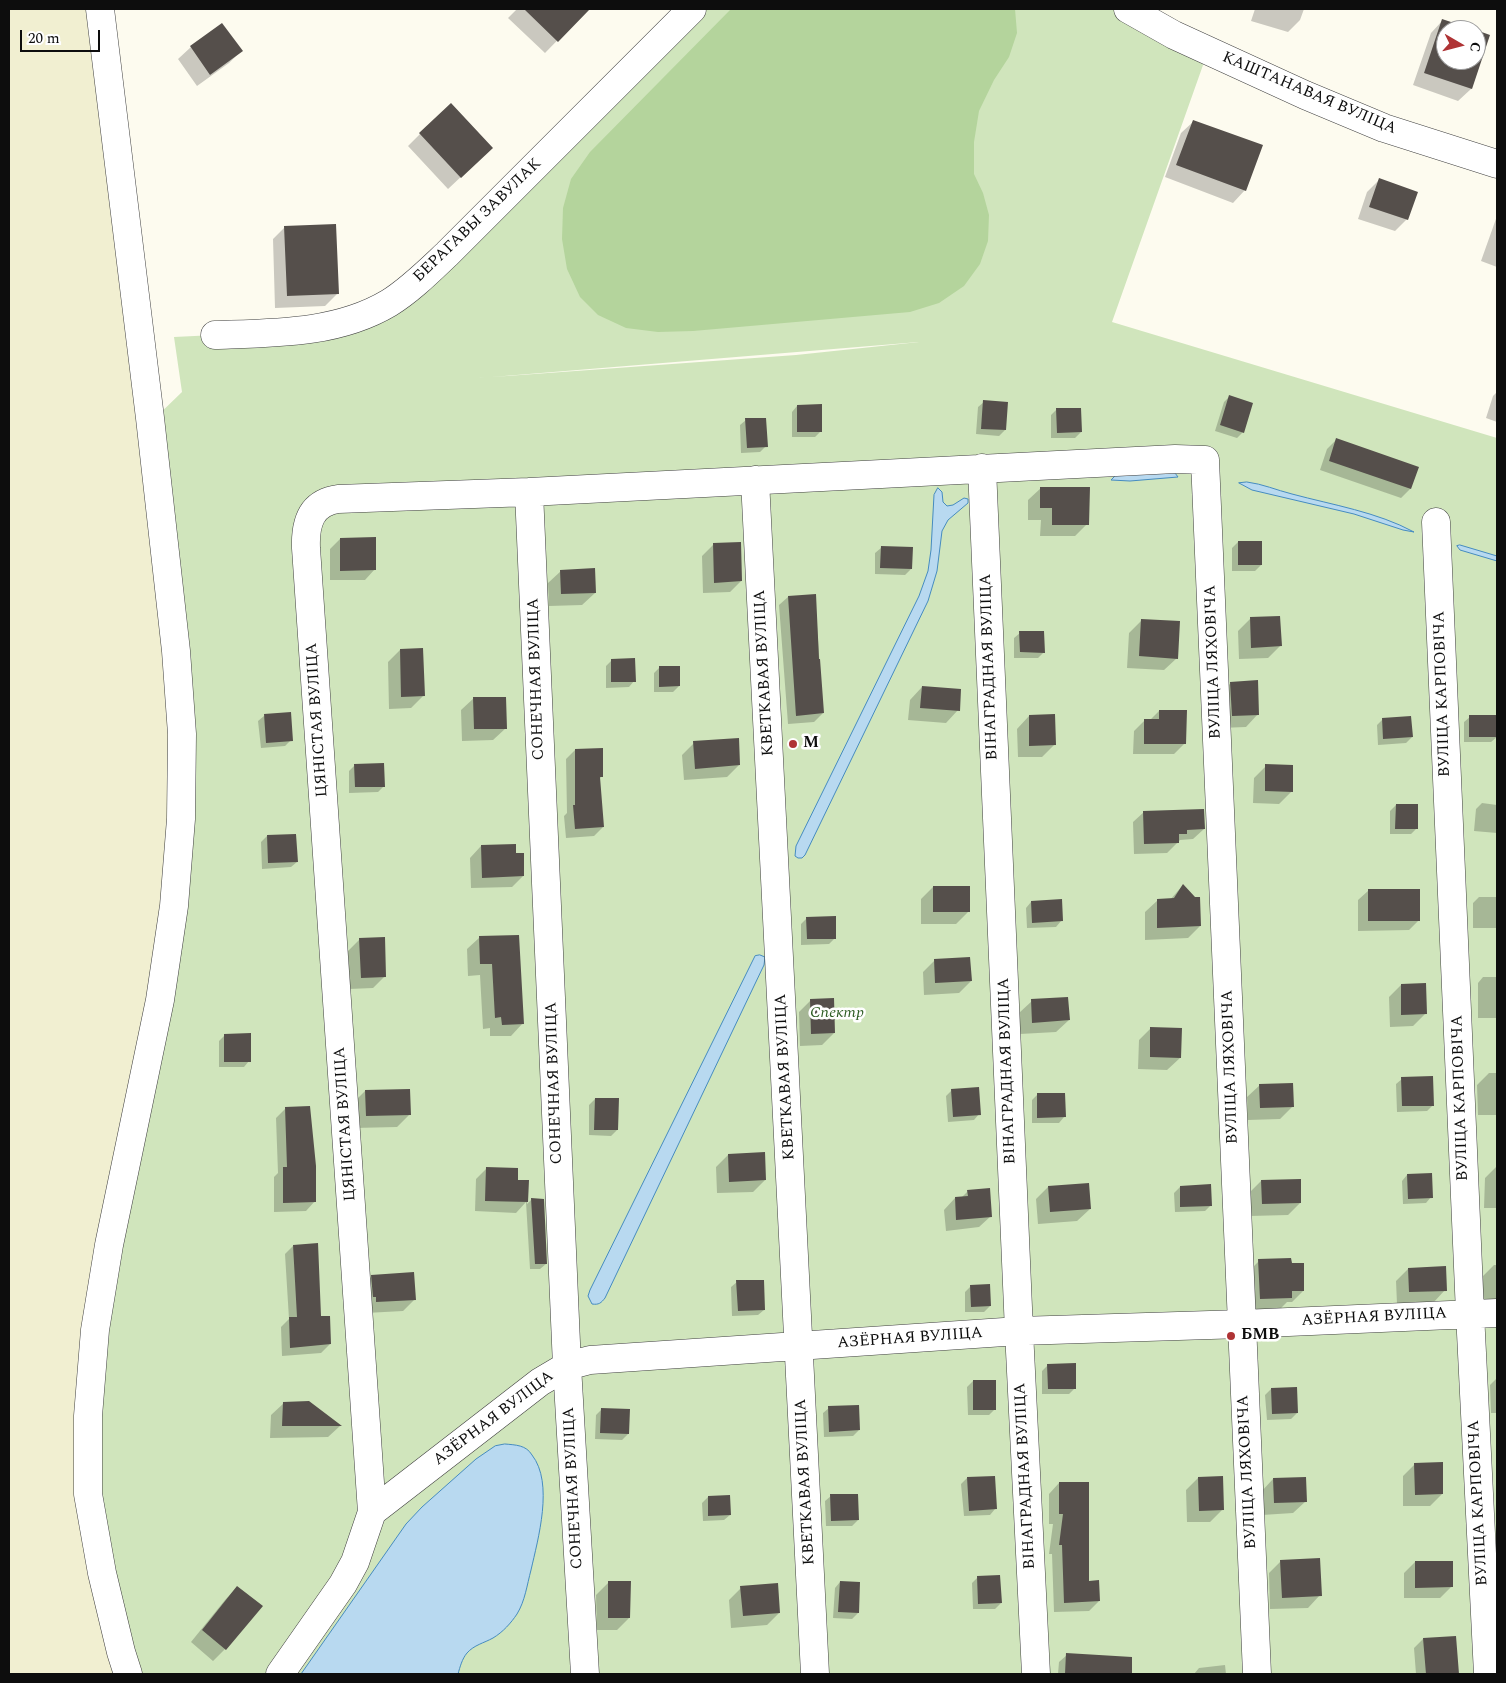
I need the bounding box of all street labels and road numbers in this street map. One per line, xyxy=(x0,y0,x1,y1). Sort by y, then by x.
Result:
street label: КАШТАНАВАЯ ВУЛІЦА xyxy=(1219,49,1399,139)
street label: БЕРАГАВЫ ЗАВУЛАК xyxy=(410,155,546,287)
street label: ВІНАГРАДНАЯ ВУЛІЦА xyxy=(977,573,1003,761)
street label: ВУЛІЦА ЛЯХОВІЧА xyxy=(1202,584,1226,740)
street label: КВЕТКАВАЯ ВУЛІЦА xyxy=(751,589,779,757)
street label: СОНЕЧНАЯ ВУЛІЦА xyxy=(525,597,549,761)
street label: ВУЛІЦА КАРПОВІЧА xyxy=(1431,611,1455,777)
street label: ЦЯНІСТАЯ ВУЛІЦА xyxy=(303,642,333,798)
street label: ВІНАГРАДНАЯ ВУЛІЦА xyxy=(995,977,1021,1165)
street label: ВУЛІЦА ЛЯХОВІЧА xyxy=(1219,989,1243,1145)
street label: КВЕТКАВАЯ ВУЛІЦА xyxy=(772,993,800,1161)
street label: СОНЕЧНАЯ ВУЛІЦА xyxy=(543,1001,567,1165)
street label: ВУЛІЦА КАРПОВІЧА xyxy=(1449,1015,1473,1181)
street label: ЦЯНІСТАЯ ВУЛІЦА xyxy=(331,1046,361,1202)
street label: АЗЁРНАЯ ВУЛІЦА xyxy=(1301,1305,1447,1331)
street label: АЗЁРНАЯ ВУЛІЦА xyxy=(837,1324,983,1354)
street label: АЗЁРНАЯ ВУЛІЦА xyxy=(430,1367,558,1471)
street label: ВІНАГРАДНАЯ ВУЛІЦА xyxy=(1012,1382,1040,1570)
street label: ВУЛІЦА ЛЯХОВІЧА xyxy=(1234,1394,1262,1550)
street label: КВЕТКАВАЯ ВУЛІЦА xyxy=(792,1398,820,1566)
street label: СОНЕЧНАЯ ВУЛІЦА xyxy=(560,1406,588,1570)
street label: ВУЛІЦА КАРПОВІЧА xyxy=(1465,1419,1493,1587)

